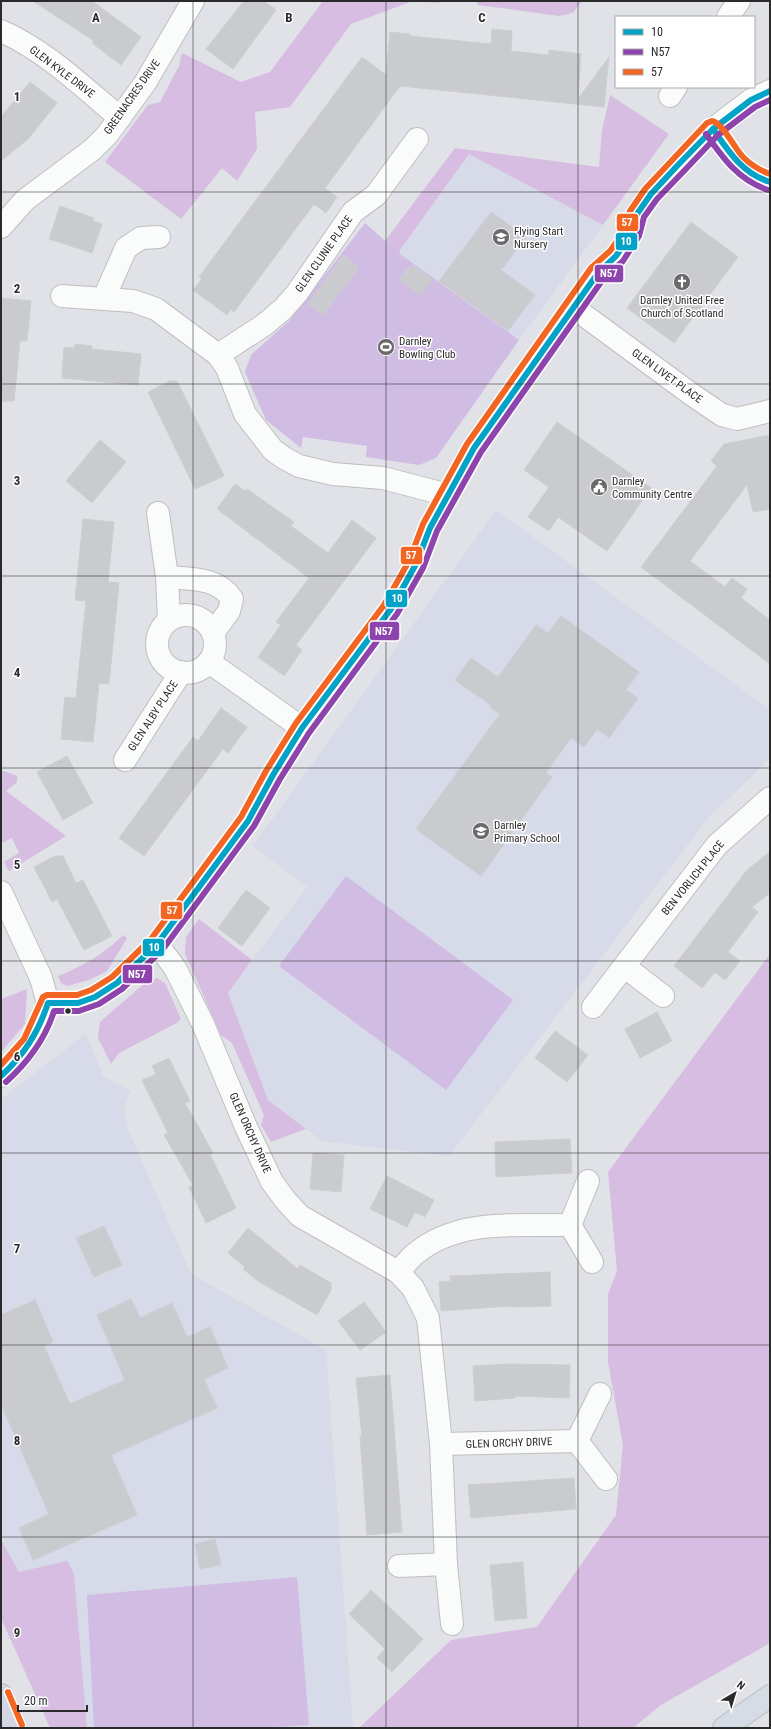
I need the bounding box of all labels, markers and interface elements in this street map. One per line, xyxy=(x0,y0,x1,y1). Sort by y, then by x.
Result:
text: A xyxy=(92,10,100,25)
text: B xyxy=(285,10,293,25)
text: C xyxy=(478,10,486,25)
legend xyxy=(615,16,755,88)
text: 10 xyxy=(651,25,663,39)
street label: GLEN KYLE DRIVE xyxy=(27,43,97,101)
text: N57 xyxy=(651,45,670,59)
street label: GREENACRES DRIVE xyxy=(101,56,163,137)
text: 57 xyxy=(651,65,663,79)
text: 1 xyxy=(14,89,20,104)
street label: GLEN CLUNIE PLACE xyxy=(293,213,356,295)
line badge: 57 xyxy=(616,213,639,232)
text: 57 xyxy=(621,216,633,229)
place label: Flying Start Nursery xyxy=(514,225,563,251)
school or university icon: Flying Start Nursery xyxy=(491,227,511,247)
line badge: 10 xyxy=(615,232,638,251)
text: 10 xyxy=(620,235,632,248)
line badge: N57 xyxy=(594,264,624,283)
text: N57 xyxy=(600,267,618,280)
church icon: Darnley United Free Church of Scotland xyxy=(672,272,692,292)
text: 2 xyxy=(14,281,21,296)
place label: Darnley United Free Church of Scotland xyxy=(640,294,724,320)
place label: Darnley Bowling Club xyxy=(399,335,456,361)
sports icon: Darnley Bowling Club xyxy=(376,337,396,357)
street label: GLEN LIVET PLACE xyxy=(629,346,705,406)
text: 3 xyxy=(14,473,20,488)
place label: Darnley Community Centre xyxy=(612,475,692,501)
public building icon: Darnley Community Centre xyxy=(589,477,609,497)
line badge: 57 xyxy=(400,546,423,565)
text: 57 xyxy=(405,549,417,562)
line badge: 10 xyxy=(385,589,408,608)
text: 10 xyxy=(391,592,403,605)
line badge: N57 xyxy=(369,621,400,641)
text: N57 xyxy=(375,625,393,638)
text: 4 xyxy=(14,665,21,680)
street label: GLEN ALBY PLACE xyxy=(125,678,181,754)
place label: Darnley Primary School xyxy=(494,819,560,845)
school or university icon: Darnley Primary School xyxy=(471,821,491,841)
street label: BEN VORLICH PLACE xyxy=(659,838,727,918)
text: 5 xyxy=(14,857,21,872)
line badge: 57 xyxy=(160,901,183,920)
text: 57 xyxy=(166,904,178,917)
line badge: 10 xyxy=(142,938,165,957)
text: 10 xyxy=(148,941,160,954)
line badge: N57 xyxy=(122,964,153,984)
text: N57 xyxy=(128,968,146,981)
unlabelled marker xyxy=(63,1006,73,1016)
text: 6 xyxy=(14,1049,21,1064)
street label: GLEN ORCHY DRIVE xyxy=(226,1091,274,1176)
text: 7 xyxy=(14,1241,21,1256)
text: 8 xyxy=(14,1433,20,1448)
street label: GLEN ORCHY DRIVE xyxy=(465,1435,553,1451)
text: 9 xyxy=(14,1625,20,1640)
north arrow xyxy=(715,1673,755,1713)
text: N xyxy=(734,1678,748,1693)
scale bar xyxy=(18,1687,87,1713)
text: 20 m xyxy=(24,1694,48,1708)

